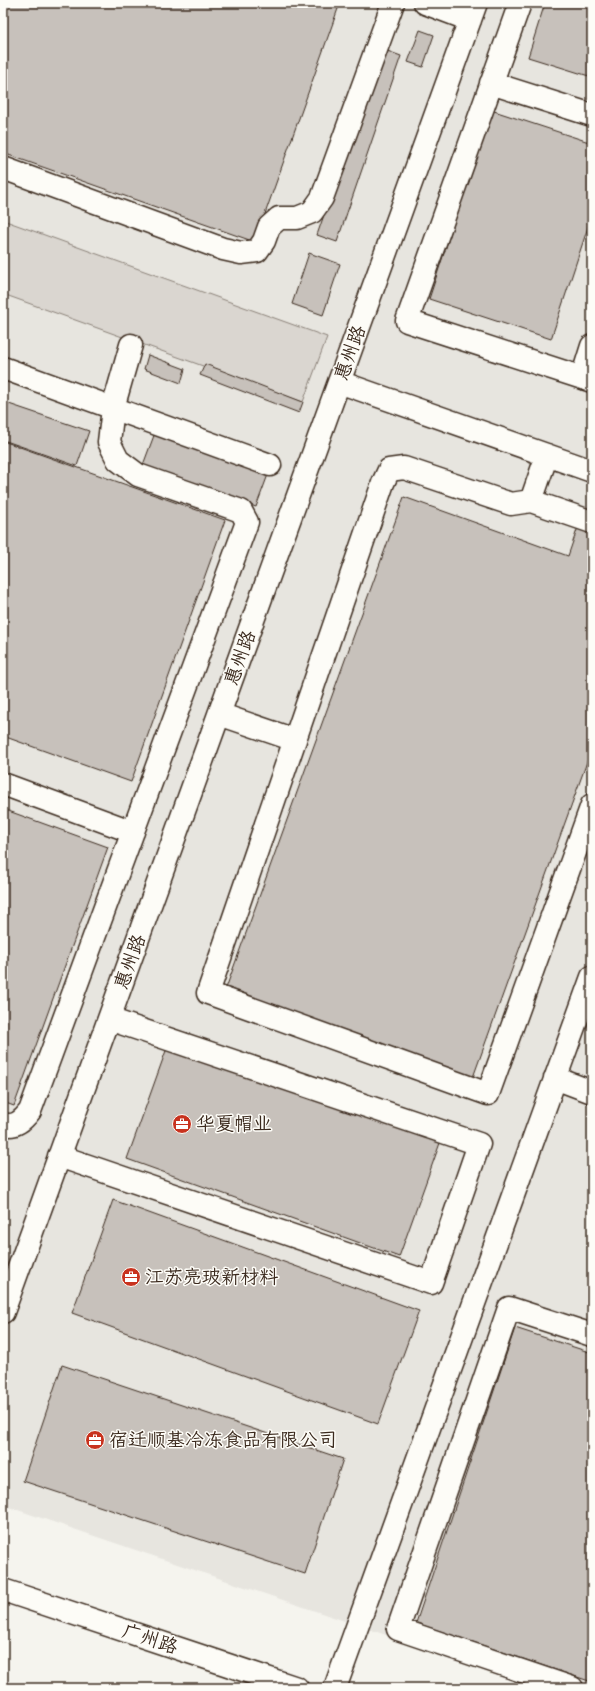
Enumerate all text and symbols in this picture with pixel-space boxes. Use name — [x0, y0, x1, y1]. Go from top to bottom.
street label: 惠州路 — [329, 322, 371, 384]
street label: 惠州路 — [219, 627, 261, 689]
street label: 惠州路 — [109, 931, 151, 993]
place label: 华夏帽业 — [196, 1112, 272, 1136]
office icon: 华夏帽业 — [171, 1113, 193, 1135]
place label: 江苏亮玻新材料 — [145, 1265, 279, 1289]
office icon: 江苏亮玻新材料 — [120, 1266, 142, 1288]
place label: 宿迁顺基冷冻食品有限公司 — [109, 1428, 337, 1452]
office icon: 宿迁顺基冷冻食品有限公司 — [84, 1429, 106, 1451]
street label: 广州路 — [119, 1619, 181, 1659]

